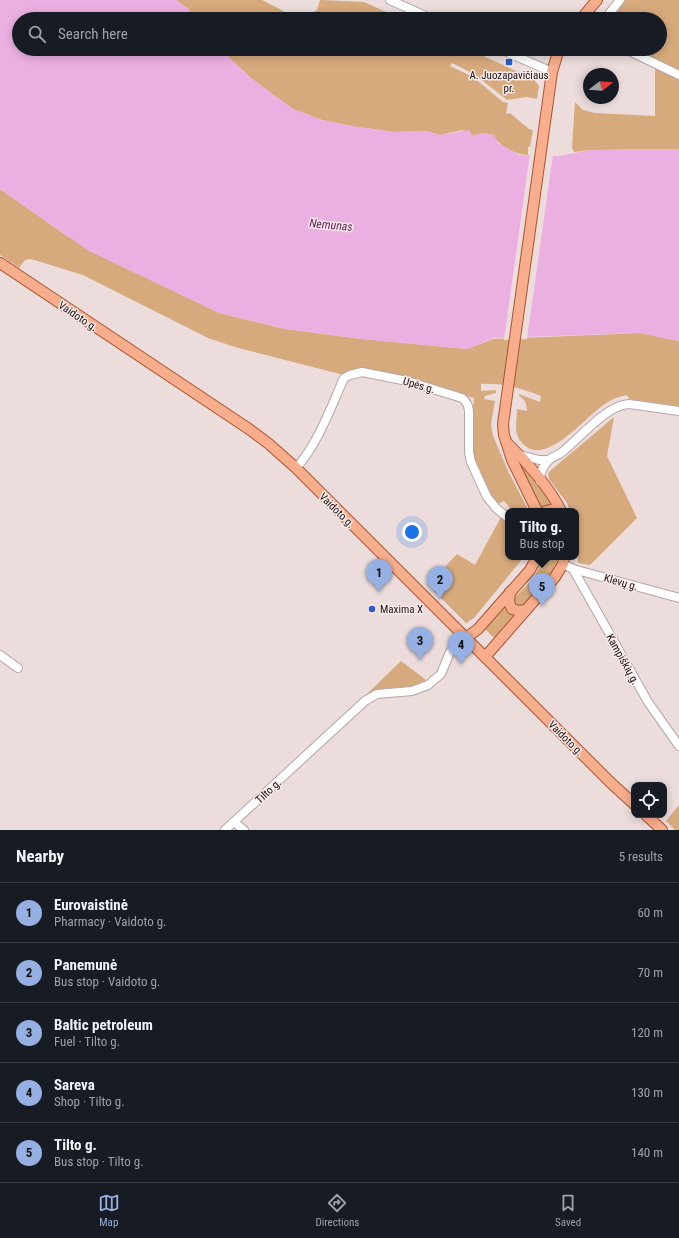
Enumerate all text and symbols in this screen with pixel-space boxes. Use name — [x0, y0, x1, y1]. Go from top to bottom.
search box — [12, 12, 667, 56]
icon: search — [26, 23, 48, 45]
text: Search here — [58, 25, 128, 43]
marker: A. Juozapavičiaus pr. — [504, 57, 514, 67]
north arrow — [583, 68, 619, 104]
place label: A. Juozapavičiaus pr. — [470, 69, 549, 95]
water label: Nemunas — [309, 216, 353, 234]
street label: Vaidoto g. — [56, 299, 100, 334]
street label: Upės g. — [401, 375, 436, 396]
street label: Vaidoto g. — [316, 490, 357, 531]
popup — [505, 508, 579, 560]
text: Tilto g. — [520, 518, 562, 536]
your location — [402, 522, 422, 542]
text: Bus stop — [520, 536, 564, 551]
pin: 1 — [366, 559, 392, 592]
pin: 2 — [427, 566, 453, 599]
street label: Klevų g. — [602, 571, 639, 594]
pin: 5 — [529, 573, 555, 606]
place label: Maxima X — [380, 603, 423, 616]
marker: Maxima X — [367, 604, 377, 614]
pin: 3 — [407, 627, 433, 660]
pin: 4 — [448, 631, 474, 664]
street label: Kampiškių g. — [603, 632, 642, 687]
street label: Vaidoto g. — [545, 718, 586, 759]
street label: Tilto g. — [253, 776, 284, 806]
map controls — [631, 782, 667, 818]
button: locate — [631, 782, 667, 818]
text: Nearby — [16, 846, 64, 866]
text: 5 results — [619, 849, 663, 864]
text: Eurovaistinė — [54, 896, 128, 914]
text: 1 — [26, 905, 32, 920]
text: 60 m — [637, 905, 663, 920]
text: Pharmacy · Vaidoto g. — [54, 914, 167, 929]
text: Panemunė — [54, 956, 117, 974]
text: 2 — [26, 965, 32, 980]
text: 70 m — [637, 965, 663, 980]
text: Bus stop · Vaidoto g. — [54, 974, 160, 989]
text: Baltic petroleum — [54, 1016, 153, 1034]
text: 3 — [26, 1025, 32, 1040]
text: 120 m — [631, 1025, 663, 1040]
text: Fuel · Tilto g. — [54, 1034, 120, 1049]
text: Sareva — [54, 1076, 95, 1094]
text: 4 — [26, 1085, 32, 1100]
text: 130 m — [631, 1085, 663, 1100]
text: Shop · Tilto g. — [54, 1094, 125, 1109]
text: Tilto g. — [54, 1136, 97, 1154]
text: 5 — [26, 1145, 32, 1160]
text: 140 m — [631, 1145, 663, 1160]
text: Bus stop · Tilto g. — [54, 1154, 144, 1169]
tab: Map — [98, 1192, 120, 1229]
tab: Directions — [315, 1192, 359, 1229]
tab: Saved — [555, 1192, 581, 1229]

